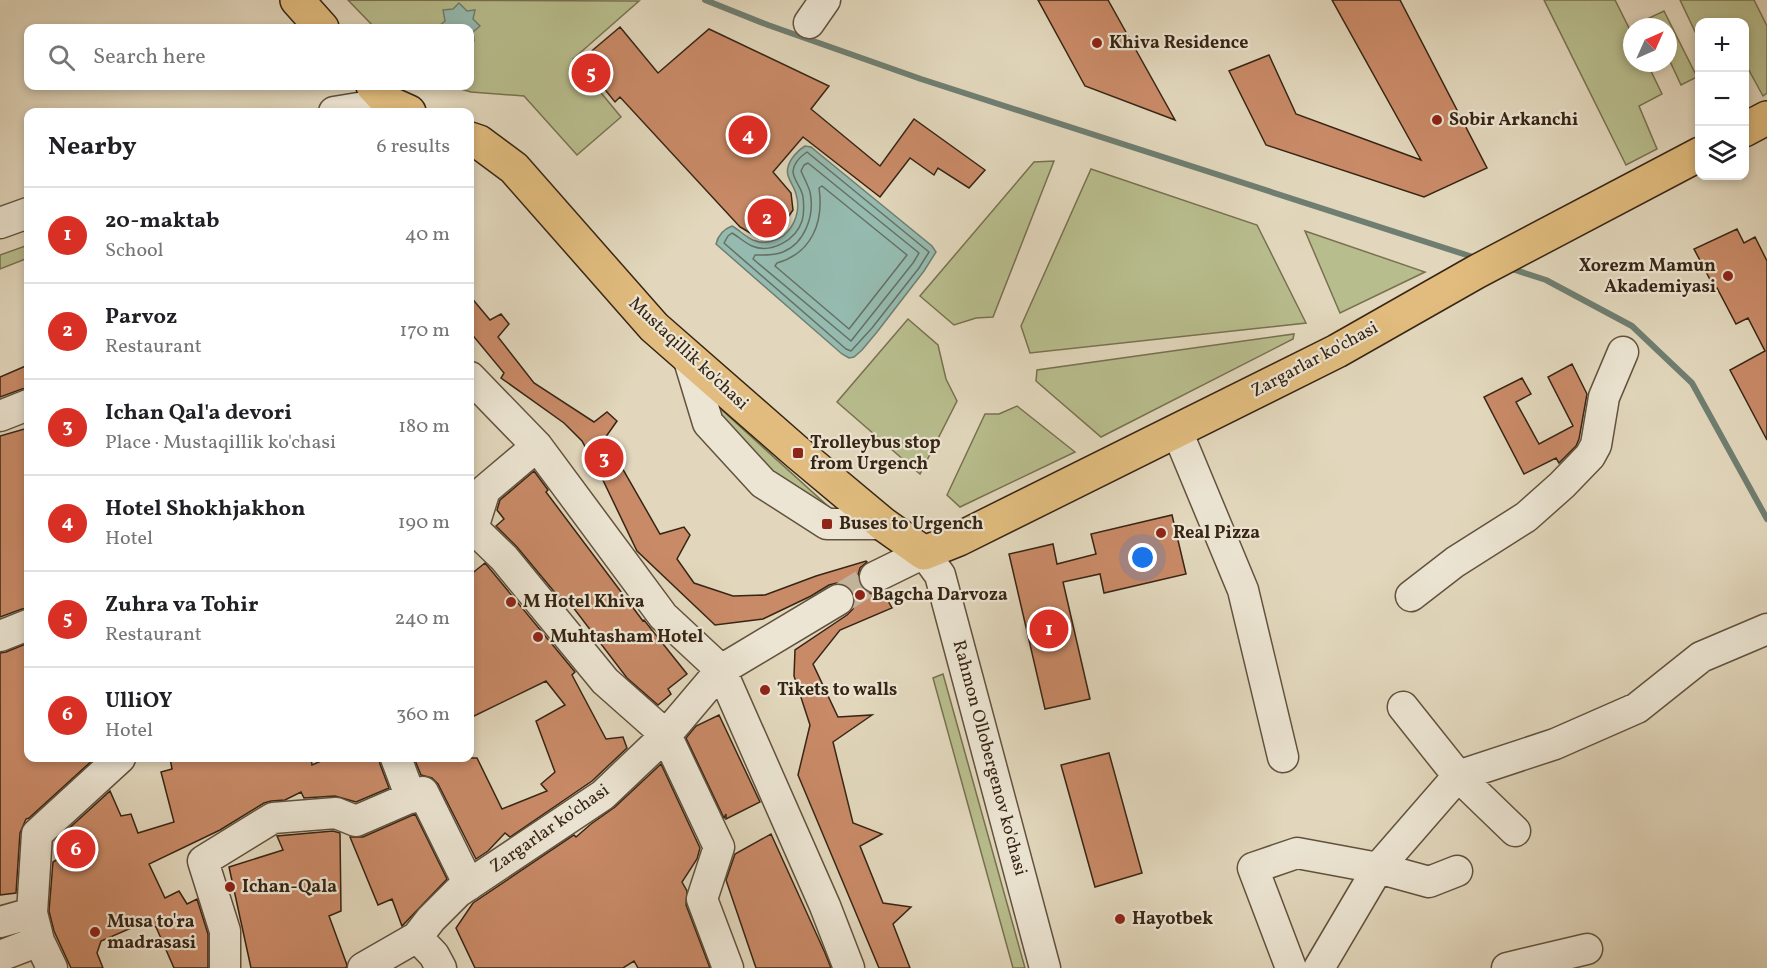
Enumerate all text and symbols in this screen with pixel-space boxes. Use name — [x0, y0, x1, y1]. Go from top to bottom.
north arrow — [1623, 18, 1677, 72]
map controls — [1695, 18, 1749, 180]
button: + — [1695, 18, 1749, 72]
search box — [24, 24, 474, 90]
place label: Khiva Residence — [1109, 31, 1248, 56]
marker: Khiva Residence — [1090, 36, 1104, 50]
icon: search — [45, 41, 78, 74]
text: Search here — [93, 42, 206, 73]
pin: 5 — [572, 50, 610, 96]
button: − — [1695, 72, 1749, 126]
place label: Sobir Arkanchi — [1449, 108, 1578, 133]
pin: 4 — [728, 112, 768, 158]
marker: Sobir Arkanchi — [1430, 113, 1444, 127]
button: layers — [1695, 126, 1749, 180]
text: Nearby — [48, 129, 137, 165]
text: 6 results — [377, 133, 450, 161]
pin: 2 — [748, 196, 786, 240]
text: 20-maktab — [105, 206, 220, 237]
text: 1 — [63, 221, 72, 249]
text: 40 m — [405, 221, 450, 249]
text: School — [105, 237, 163, 265]
place label: Xorezm Mamun Akademiyasi — [1579, 254, 1716, 300]
marker: Xorezm Mamun Akademiyasi — [1721, 269, 1735, 283]
street label: Mustaqillik ko'chasi — [622, 292, 754, 416]
text: Parvoz — [105, 302, 177, 333]
street label: Zargarlar ko'chasi — [1247, 316, 1383, 404]
text: 2 — [62, 317, 73, 345]
text: 170 m — [400, 317, 450, 345]
text: Restaurant — [105, 333, 202, 361]
text: Ichan Qal'a devori — [105, 398, 292, 429]
text: 3 — [62, 413, 73, 441]
text: 180 m — [398, 413, 450, 441]
text: Place · Mustaqillik ko'chasi — [105, 429, 336, 457]
place label: Trolleybus stop from Urgench — [810, 431, 941, 477]
pin: 3 — [584, 436, 624, 480]
marker: Trolleybus stop from Urgench — [791, 446, 805, 460]
text: Hotel Shokhjakhon — [105, 494, 306, 525]
text: 4 — [61, 509, 74, 537]
text: 190 m — [398, 509, 450, 537]
place label: Buses to Urgench — [839, 512, 984, 537]
marker: Buses to Urgench — [820, 517, 834, 531]
place label: Real Pizza — [1173, 521, 1260, 546]
text: Hotel — [105, 525, 153, 553]
marker: Real Pizza — [1154, 526, 1168, 540]
your location — [1128, 543, 1157, 572]
place label: Bagcha Darvoza — [872, 583, 1008, 608]
marker: Bagcha Darvoza — [853, 588, 867, 602]
text: Zuhra va Tohir — [105, 590, 258, 621]
place label: M Hotel Khiva — [523, 590, 645, 615]
marker: M Hotel Khiva — [504, 595, 518, 609]
text: 5 — [63, 605, 72, 633]
text: 240 m — [395, 605, 450, 633]
pin: 1 — [1030, 606, 1068, 652]
text: Restaurant — [105, 621, 202, 649]
place label: Muhtasham Hotel — [550, 625, 703, 650]
marker: Muhtasham Hotel — [531, 630, 545, 644]
street label: Rahmon Ollobergenov ko'chasi — [945, 637, 1033, 879]
place label: Tikets to walls — [777, 678, 897, 703]
marker: Tikets to walls — [758, 683, 772, 697]
text: UlliOY — [105, 686, 173, 717]
text: 6 — [62, 701, 73, 729]
text: 360 m — [396, 701, 450, 729]
text: Hotel — [105, 717, 153, 745]
street label: Zargarlar ko'chasi — [485, 778, 615, 880]
pin: 6 — [56, 826, 96, 872]
place label: Ichan-Qala — [242, 875, 337, 900]
marker: Ichan-Qala — [223, 880, 237, 894]
place label: Hayotbek — [1132, 907, 1213, 932]
place label: Musa to'ra madrasasi — [107, 910, 196, 956]
marker: Hayotbek — [1113, 912, 1127, 926]
marker: Musa to'ra madrasasi — [88, 925, 102, 939]

